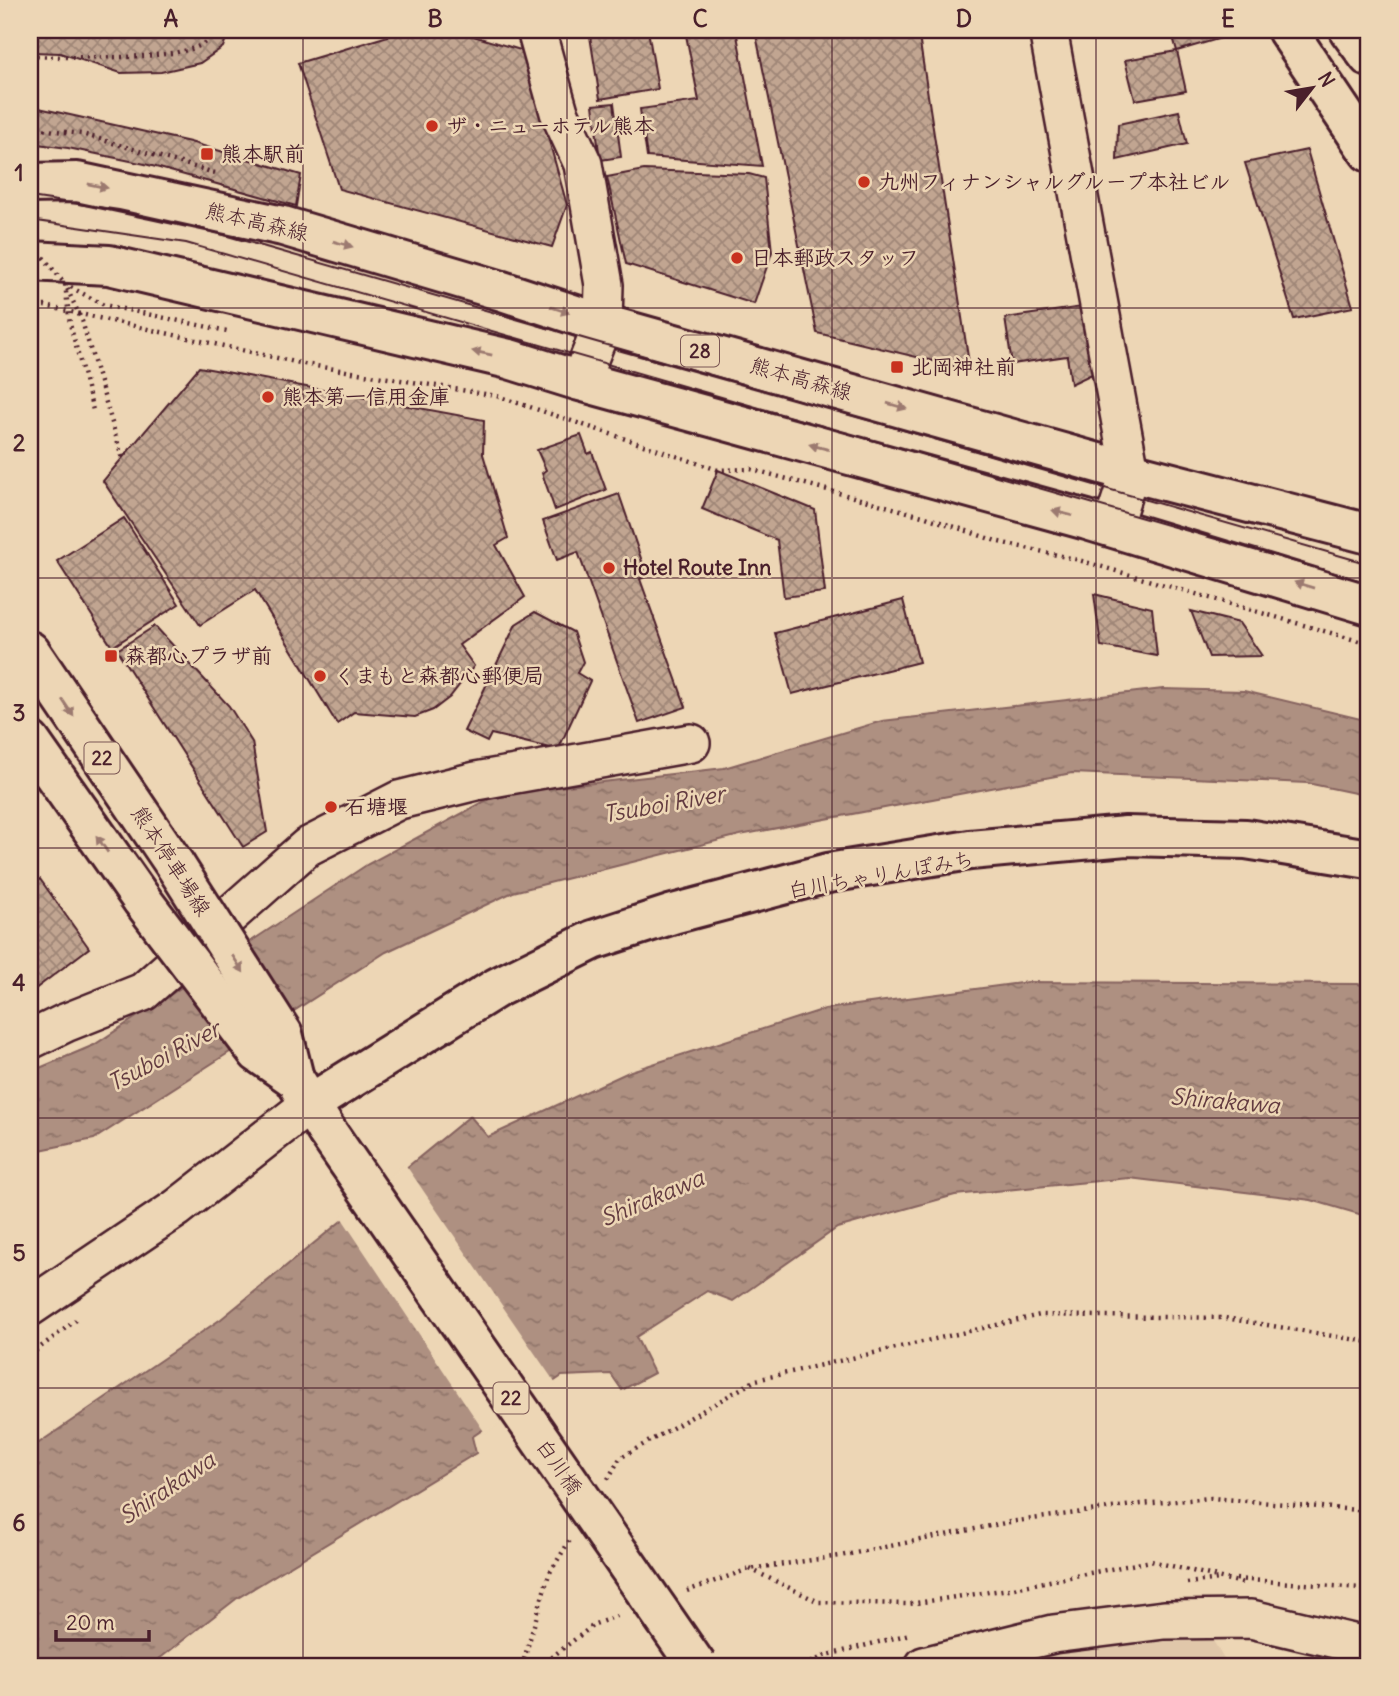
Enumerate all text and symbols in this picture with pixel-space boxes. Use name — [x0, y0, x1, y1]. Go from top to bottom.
text: A — [164, 4, 179, 33]
text: B — [427, 4, 443, 33]
text: C — [692, 4, 708, 33]
text: D — [956, 4, 972, 33]
text: E — [1221, 4, 1235, 33]
north arrow — [1276, 52, 1346, 122]
text: N — [1313, 67, 1340, 91]
place label: ザ・ニューホテル熊本 — [446, 112, 654, 139]
marker: ザ・ニューホテル熊本 — [424, 118, 440, 134]
place label: 熊本駅前 — [221, 140, 305, 167]
marker: 熊本駅前 — [199, 146, 215, 162]
text: 1 — [14, 158, 24, 187]
place label: 九州フィナンシャルグループ本社ビル — [878, 168, 1230, 195]
marker: 九州フィナンシャルグループ本社ビル — [856, 174, 872, 190]
one-way arrow — [87, 181, 109, 192]
street label: 熊本高森線 — [203, 197, 311, 246]
one-way arrow — [332, 239, 353, 249]
place label: 日本郵政スタッフ — [751, 244, 919, 271]
marker: 日本郵政スタッフ — [729, 250, 745, 266]
one-way arrow — [550, 305, 571, 316]
road number: 28 — [681, 336, 719, 366]
one-way arrow — [471, 347, 493, 358]
street label: 熊本高森線 — [747, 351, 855, 406]
place label: 北岡神社前 — [911, 353, 1016, 380]
marker: 北岡神社前 — [889, 359, 905, 375]
place label: 熊本第一信用金庫 — [282, 383, 450, 410]
marker: 熊本第一信用金庫 — [260, 389, 276, 405]
one-way arrow — [887, 402, 908, 412]
text: 2 — [13, 428, 26, 457]
one-way arrow — [808, 441, 829, 451]
one-way arrow — [1051, 508, 1072, 518]
place label: Hotel Route Inn — [623, 554, 771, 581]
marker: Hotel Route Inn — [601, 560, 617, 576]
one-way arrow — [1293, 579, 1314, 589]
place label: 森都心プラザ前 — [125, 642, 272, 669]
marker: 森都心プラザ前 — [103, 648, 119, 664]
place label: くまもと森都心郵便局 — [334, 662, 544, 689]
marker: くまもと森都心郵便局 — [312, 668, 328, 684]
text: 3 — [12, 698, 26, 727]
one-way arrow — [61, 699, 75, 717]
road number: 22 — [84, 743, 119, 774]
water label: Tsuboi River — [601, 778, 730, 828]
place label: 石塘堰 — [345, 793, 408, 820]
marker: 石塘堰 — [323, 799, 339, 815]
street label: 熊本停車場線 — [126, 801, 217, 921]
one-way arrow — [95, 835, 109, 853]
street label: 白川ちゃりんぽみち — [786, 845, 976, 904]
one-way arrow — [231, 954, 244, 973]
text: 4 — [12, 968, 26, 997]
water label: Tsuboi River — [103, 1013, 227, 1097]
water label: Shirakawa — [1169, 1081, 1283, 1120]
water label: Shirakawa — [596, 1162, 710, 1232]
text: 5 — [12, 1238, 26, 1267]
road number: 22 — [494, 1382, 528, 1414]
street label: 白川橋 — [530, 1433, 589, 1500]
water label: Shirakawa — [113, 1444, 222, 1530]
text: 6 — [12, 1508, 26, 1537]
scale bar — [56, 1598, 149, 1642]
text: 20 m — [66, 1609, 115, 1636]

